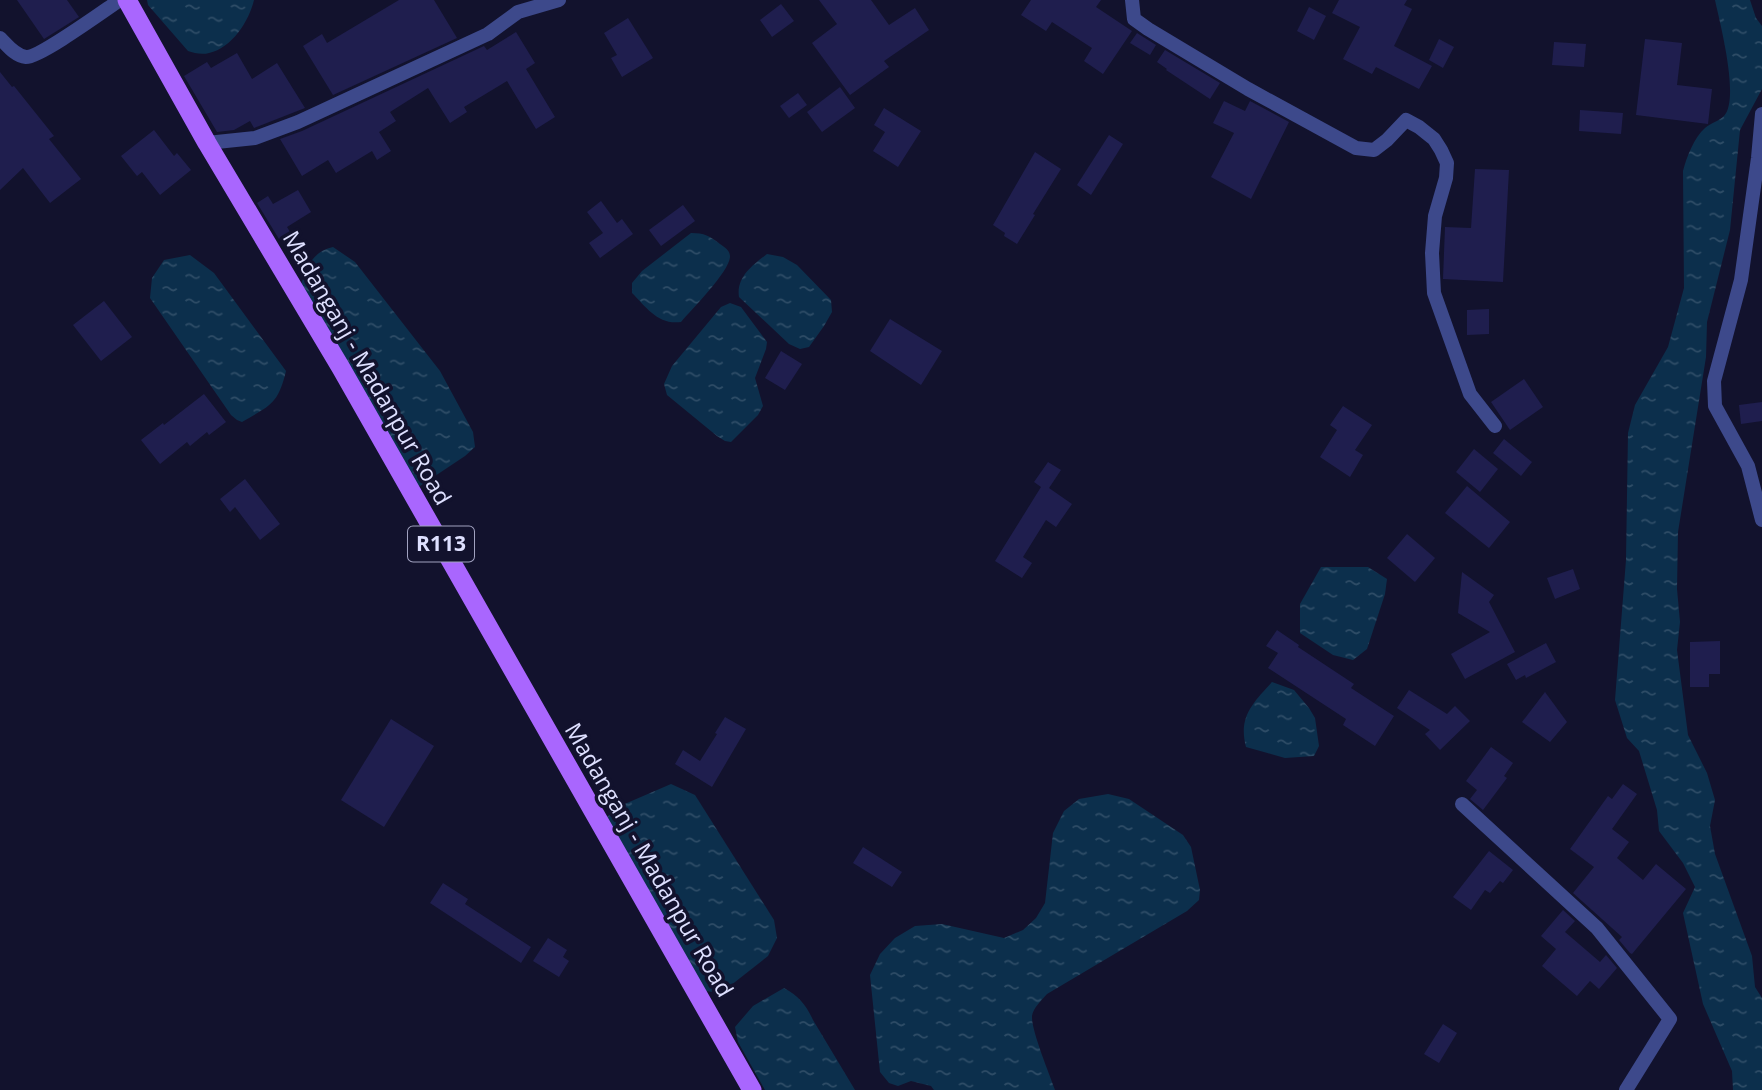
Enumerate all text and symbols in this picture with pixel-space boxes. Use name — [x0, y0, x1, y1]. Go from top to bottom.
street label: Madanganj - Madanpur Road — [276, 224, 460, 511]
road number: R113 — [408, 526, 474, 562]
street label: Madanganj - Madanpur Road — [558, 716, 742, 1003]

